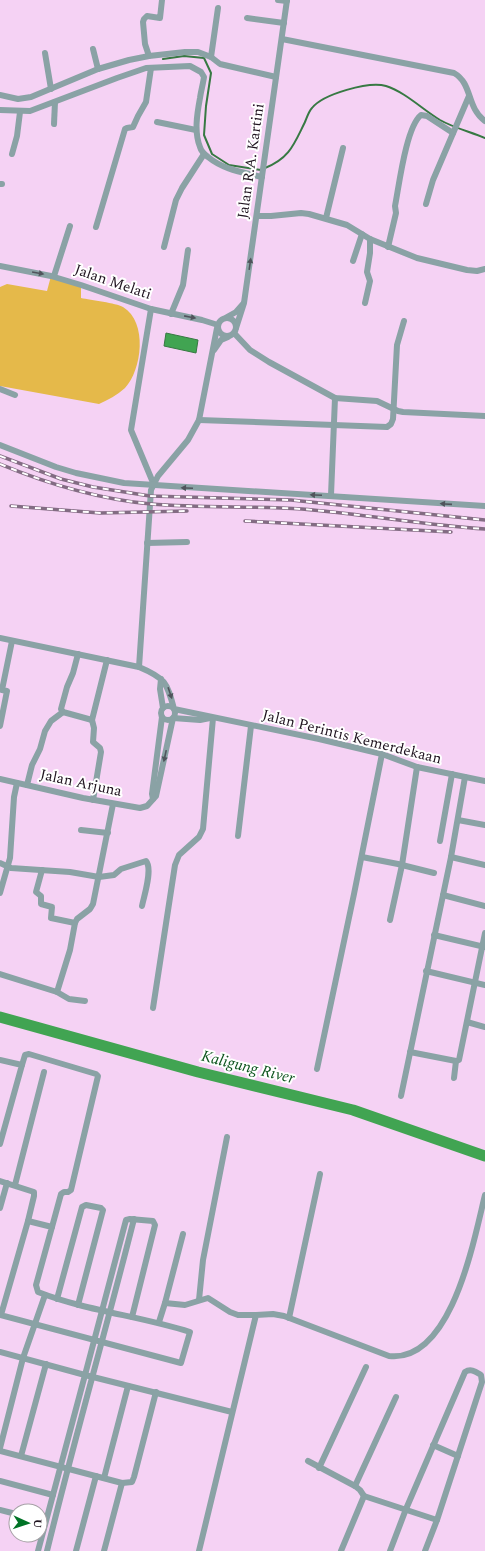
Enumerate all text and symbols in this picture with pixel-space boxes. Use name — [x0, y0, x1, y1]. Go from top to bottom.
street label: Jalan R.A. Kartini — [232, 102, 270, 220]
street label: Jalan Melati — [71, 258, 155, 306]
one-way arrow — [247, 258, 253, 271]
one-way arrow — [32, 271, 44, 277]
one-way arrow — [184, 315, 196, 321]
one-way arrow — [180, 485, 193, 491]
one-way arrow — [310, 491, 322, 498]
one-way arrow — [440, 500, 452, 507]
one-way arrow — [167, 687, 173, 699]
street label: Jalan Perintis Kemerdekaan — [260, 704, 444, 770]
one-way arrow — [161, 750, 167, 763]
street label: Jalan Arjuna — [38, 763, 125, 803]
water label: Kaligung River — [199, 1044, 298, 1090]
north arrow — [8, 1503, 48, 1543]
text: U — [29, 1518, 46, 1529]

